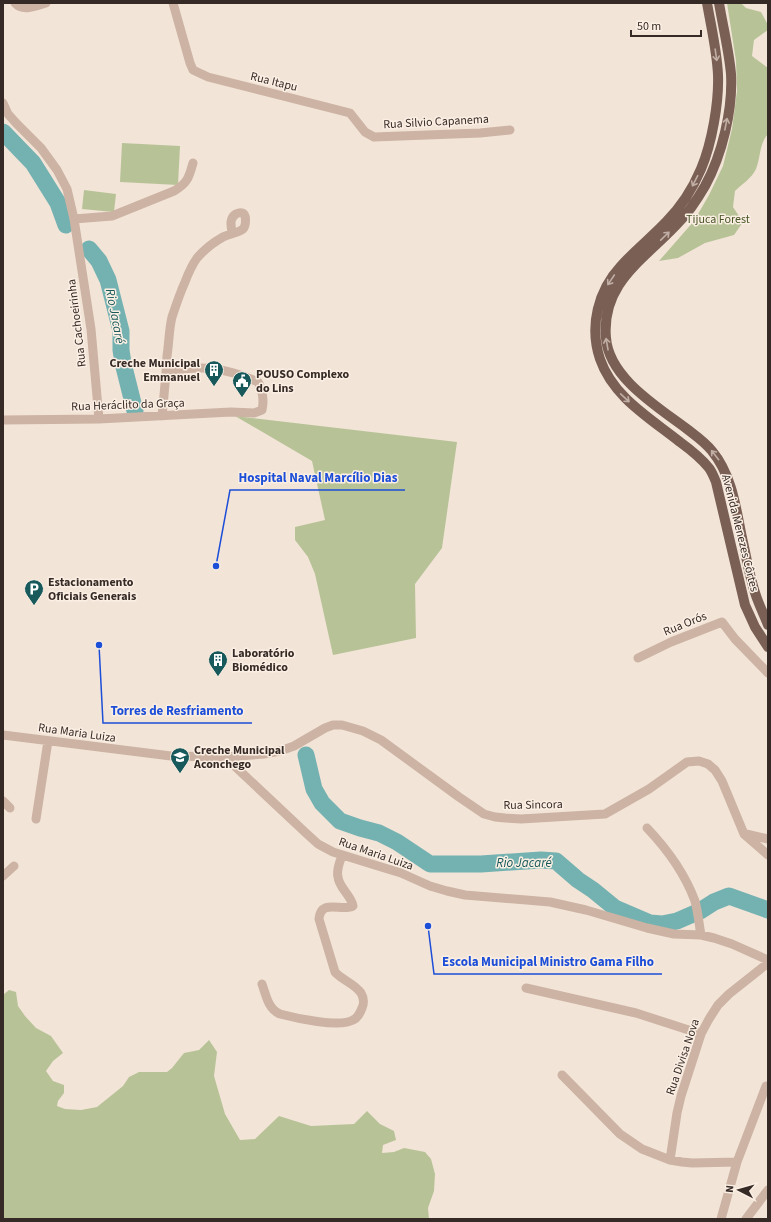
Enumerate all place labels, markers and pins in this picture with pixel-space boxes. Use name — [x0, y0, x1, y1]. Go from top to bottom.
place label: Creche Municipal Emmanuel — [109, 355, 201, 386]
building icon: Creche Municipal Emmanuel — [203, 359, 225, 387]
place label: POUSO Complexo do Lins — [256, 366, 350, 397]
public building icon: POUSO Complexo do Lins — [231, 370, 253, 398]
callout: Hospital Naval Marcílio Dias — [230, 465, 405, 490]
place label: Estacionamento Oficiais Generais — [48, 574, 136, 605]
parking icon: Estacionamento Oficiais Generais — [23, 578, 45, 606]
place label: Laboratório Biomédico — [232, 645, 295, 676]
building icon: Laboratório Biomédico — [207, 649, 229, 677]
callout: Torres de Resfriamento — [103, 698, 252, 723]
place label: Creche Municipal Aconchego — [193, 742, 285, 773]
school or university icon: Creche Municipal Aconchego — [169, 746, 191, 774]
callout: Escola Municipal Ministro Gama Filho — [434, 949, 662, 974]

